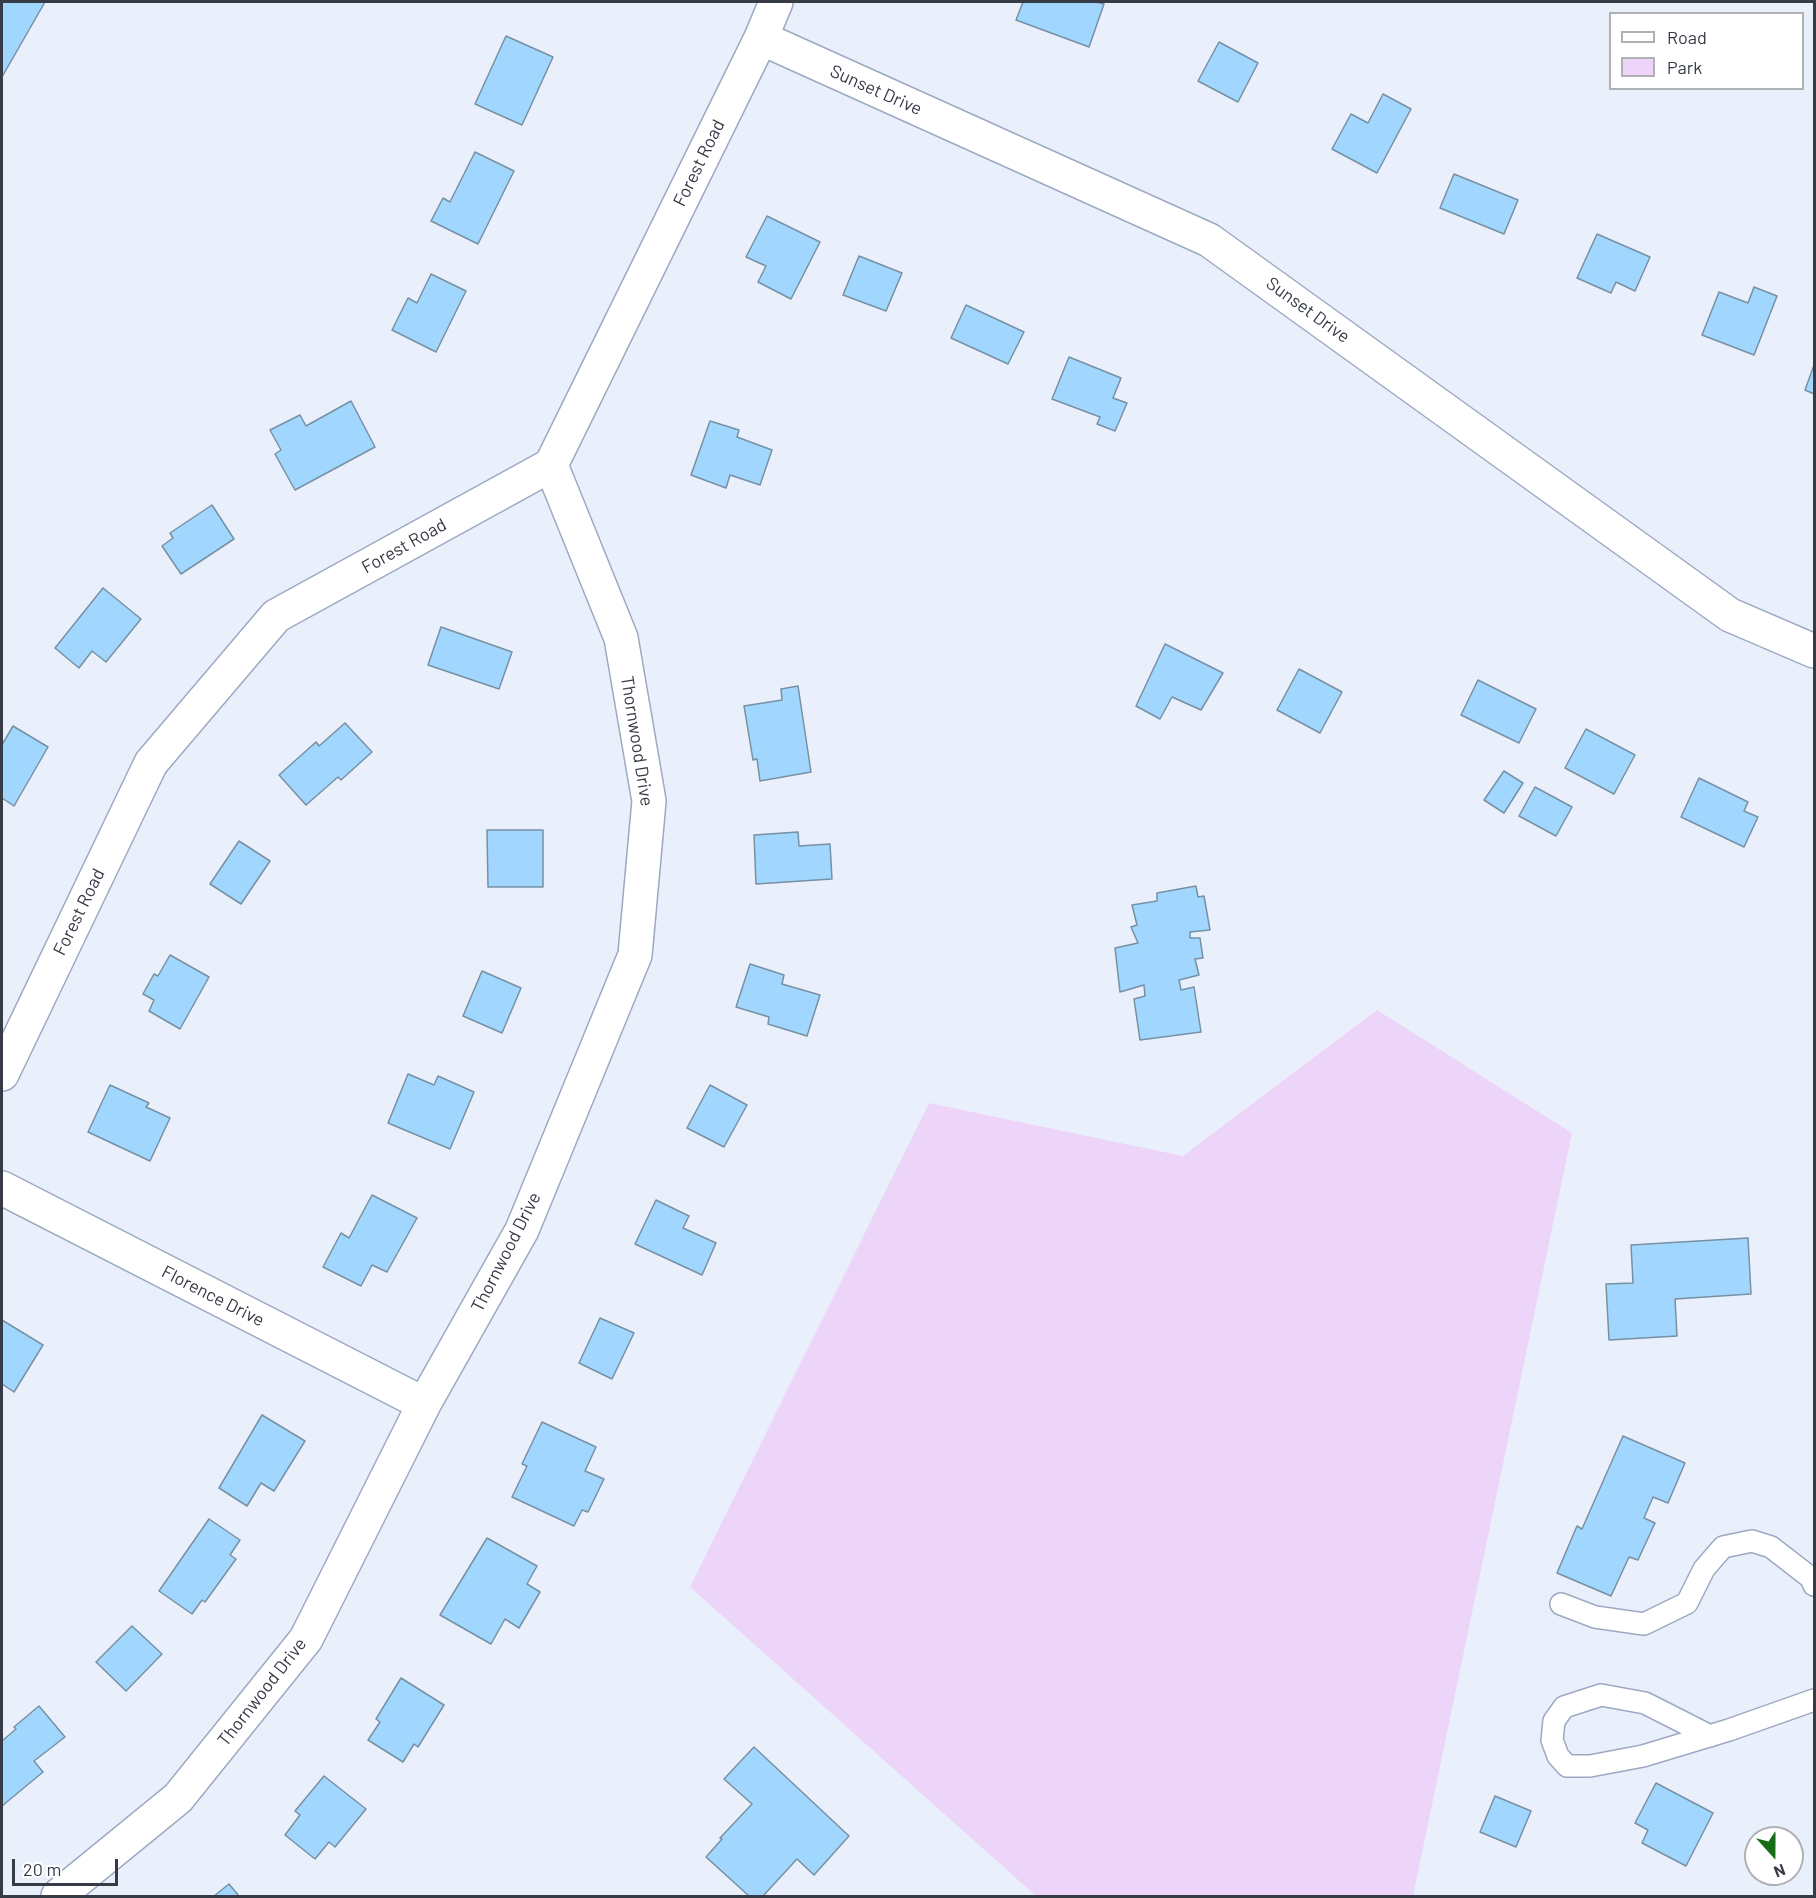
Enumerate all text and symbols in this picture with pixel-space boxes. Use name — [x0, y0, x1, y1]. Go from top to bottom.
legend — [1609, 12, 1804, 90]
text: Road — [1667, 26, 1707, 48]
text: Park — [1667, 56, 1702, 78]
street label: Sunset Drive — [827, 60, 925, 120]
street label: Forest Road — [669, 116, 729, 210]
street label: Sunset Drive — [1262, 272, 1354, 348]
street label: Forest Road — [358, 514, 450, 578]
street label: Thornwood Drive — [616, 674, 658, 808]
street label: Forest Road — [49, 865, 109, 959]
street label: Thornwood Drive — [467, 1188, 545, 1316]
street label: Florence Drive — [158, 1261, 268, 1331]
street label: Thornwood Drive — [213, 1634, 311, 1750]
north arrow — [1744, 1826, 1804, 1886]
scale bar — [15, 1847, 122, 1885]
text: 20 m — [23, 1858, 61, 1880]
text: N — [1772, 1861, 1788, 1882]

